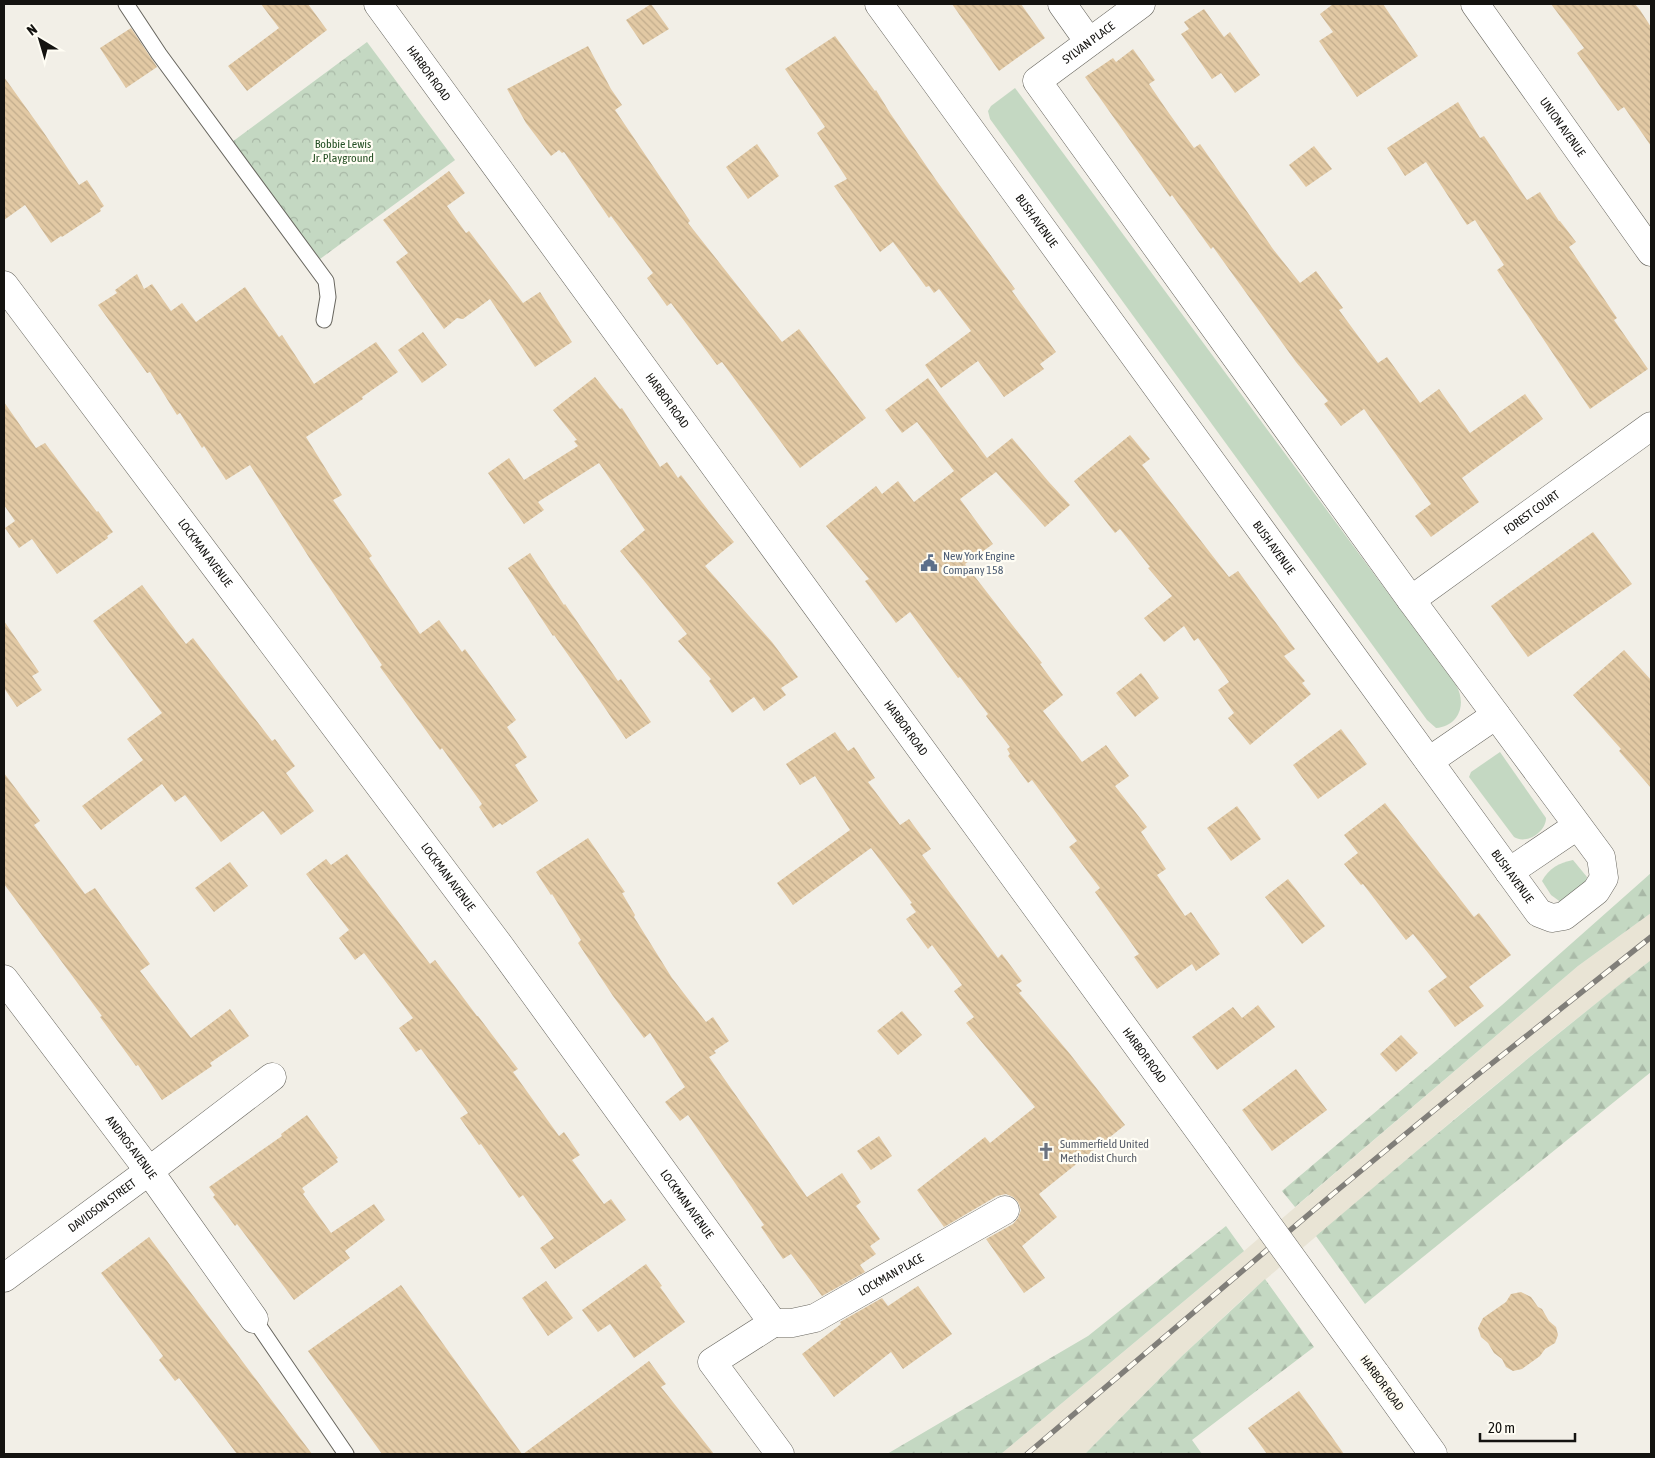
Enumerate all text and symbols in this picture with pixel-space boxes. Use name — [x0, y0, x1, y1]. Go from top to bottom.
north arrow — [15, 15, 65, 65]
street label: SYLVAN PLACE — [1060, 19, 1117, 67]
text: N — [24, 21, 40, 39]
street label: HARBOR ROAD — [404, 43, 454, 104]
street label: UNION AVENUE — [1537, 95, 1588, 159]
park label: Bobbie Lewis Jr. Playground — [312, 137, 374, 165]
street label: BUSH AVENUE — [1012, 191, 1060, 250]
street label: HARBOR ROAD — [642, 370, 692, 431]
street label: FOREST COURT — [1501, 487, 1563, 537]
street label: LOCKMAN AVENUE — [175, 516, 235, 590]
street label: BUSH AVENUE — [1250, 518, 1298, 577]
place label: New York Engine Company 158 — [943, 549, 1015, 577]
public building icon: New York Engine Company 158 — [919, 553, 939, 573]
street label: HARBOR ROAD — [881, 698, 931, 759]
street label: LOCKMAN AVENUE — [418, 840, 478, 914]
street label: BUSH AVENUE — [1488, 847, 1536, 906]
street label: HARBOR ROAD — [1120, 1025, 1169, 1086]
street label: ANDROS AVENUE — [103, 1113, 159, 1182]
place label: Summerfield United Methodist Church — [1060, 1137, 1149, 1165]
church icon: Summerfield United Methodist Church — [1036, 1141, 1056, 1161]
street label: LOCKMAN AVENUE — [657, 1167, 716, 1241]
street label: DAVIDSON STREET — [66, 1176, 139, 1235]
street label: LOCKMAN PLACE — [856, 1251, 926, 1299]
street label: HARBOR ROAD — [1357, 1353, 1407, 1414]
scale bar — [1480, 1410, 1575, 1442]
text: 20 m — [1488, 1419, 1515, 1436]

